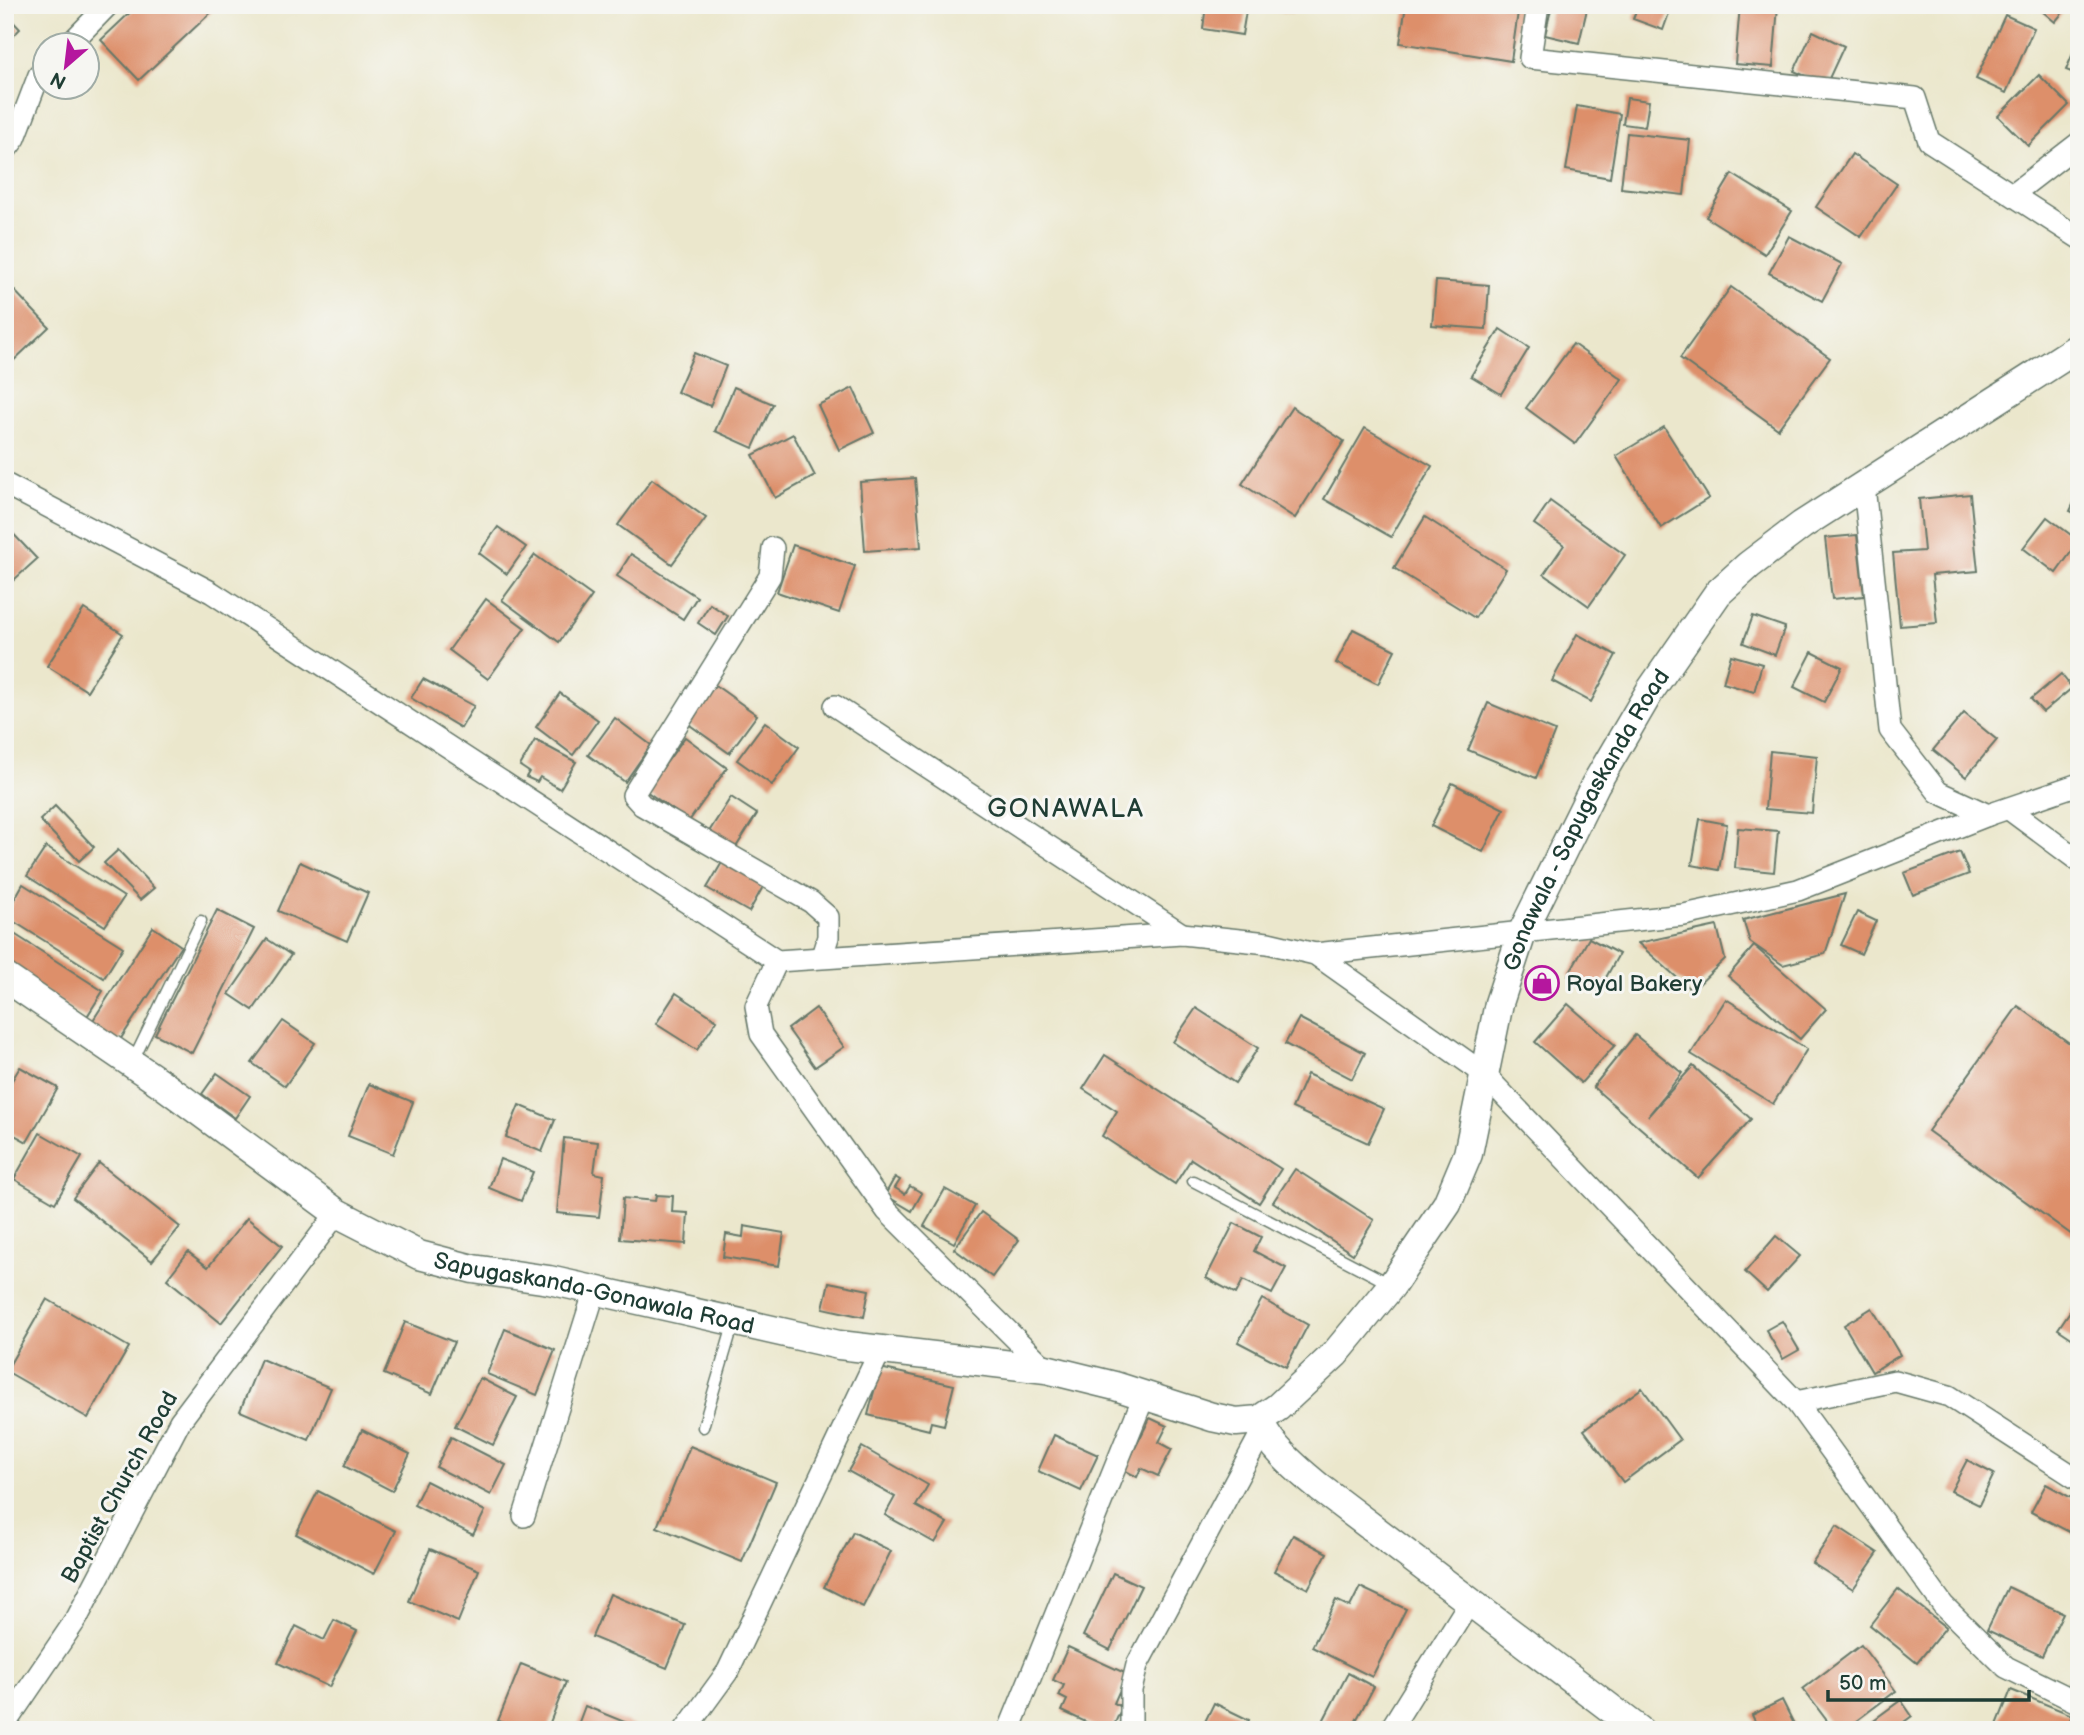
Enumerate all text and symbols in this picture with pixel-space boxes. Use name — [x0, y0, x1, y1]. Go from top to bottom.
north arrow — [32, 32, 102, 102]
text: N — [47, 66, 70, 93]
street label: Gonawala - Sapugaskanda Road — [1497, 664, 1676, 975]
district label: GONAWALA — [987, 794, 1145, 825]
shop icon: Royal Bakery — [1523, 964, 1561, 1002]
place label: Royal Bakery — [1566, 970, 1703, 998]
street label: Sapugaskanda-Gonawala Road — [431, 1246, 757, 1341]
street label: Baptist Church Road — [55, 1387, 184, 1588]
scale bar — [1828, 1658, 2030, 1702]
text: 50 m — [1839, 1671, 1886, 1696]

